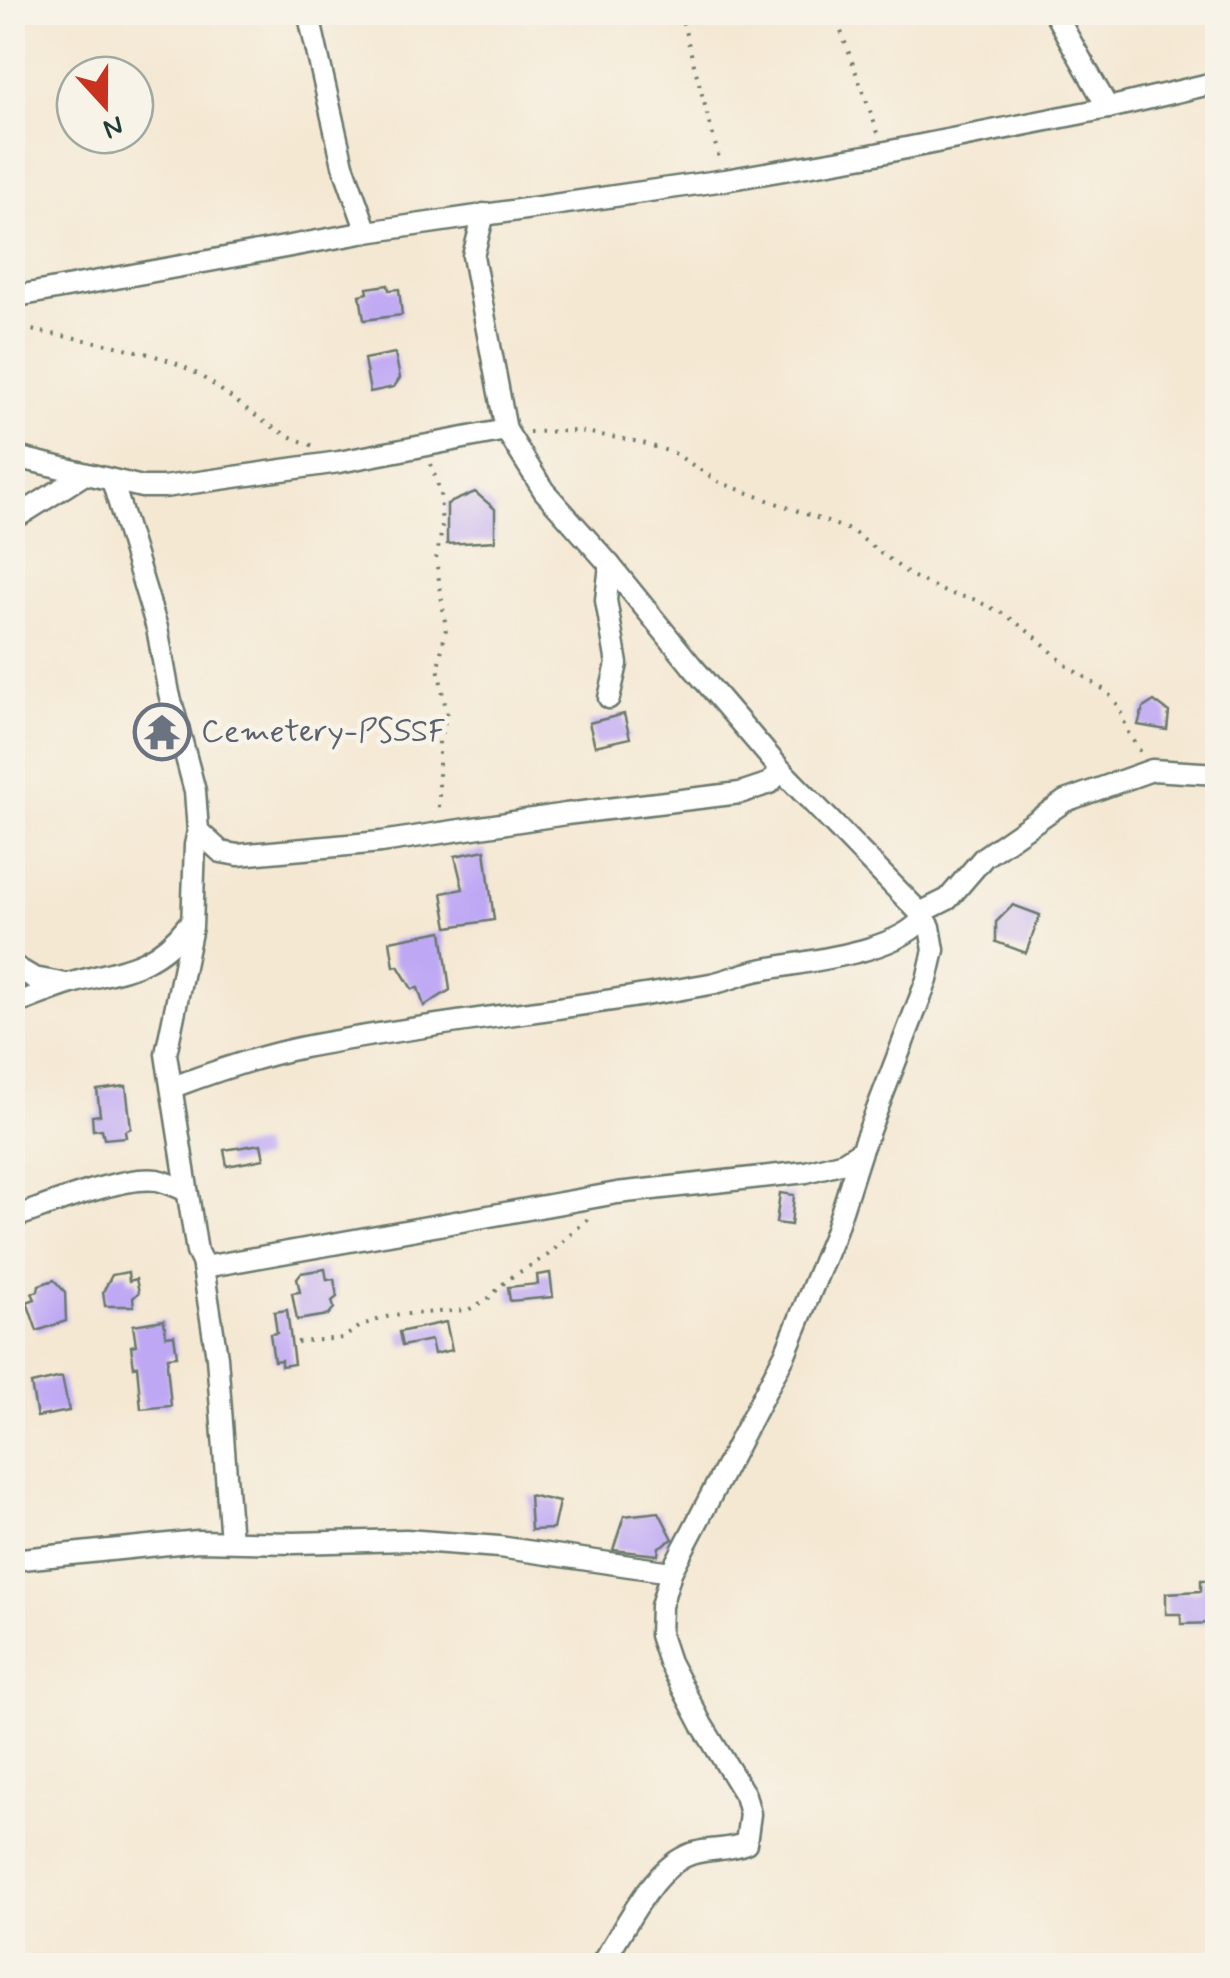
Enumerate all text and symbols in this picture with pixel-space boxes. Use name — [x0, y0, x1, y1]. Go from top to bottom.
north arrow — [55, 55, 155, 155]
text: N — [98, 105, 128, 147]
temple icon: Cemetery-PSSSF — [132, 702, 192, 762]
place label: Cemetery-PSSSF — [201, 711, 446, 753]

